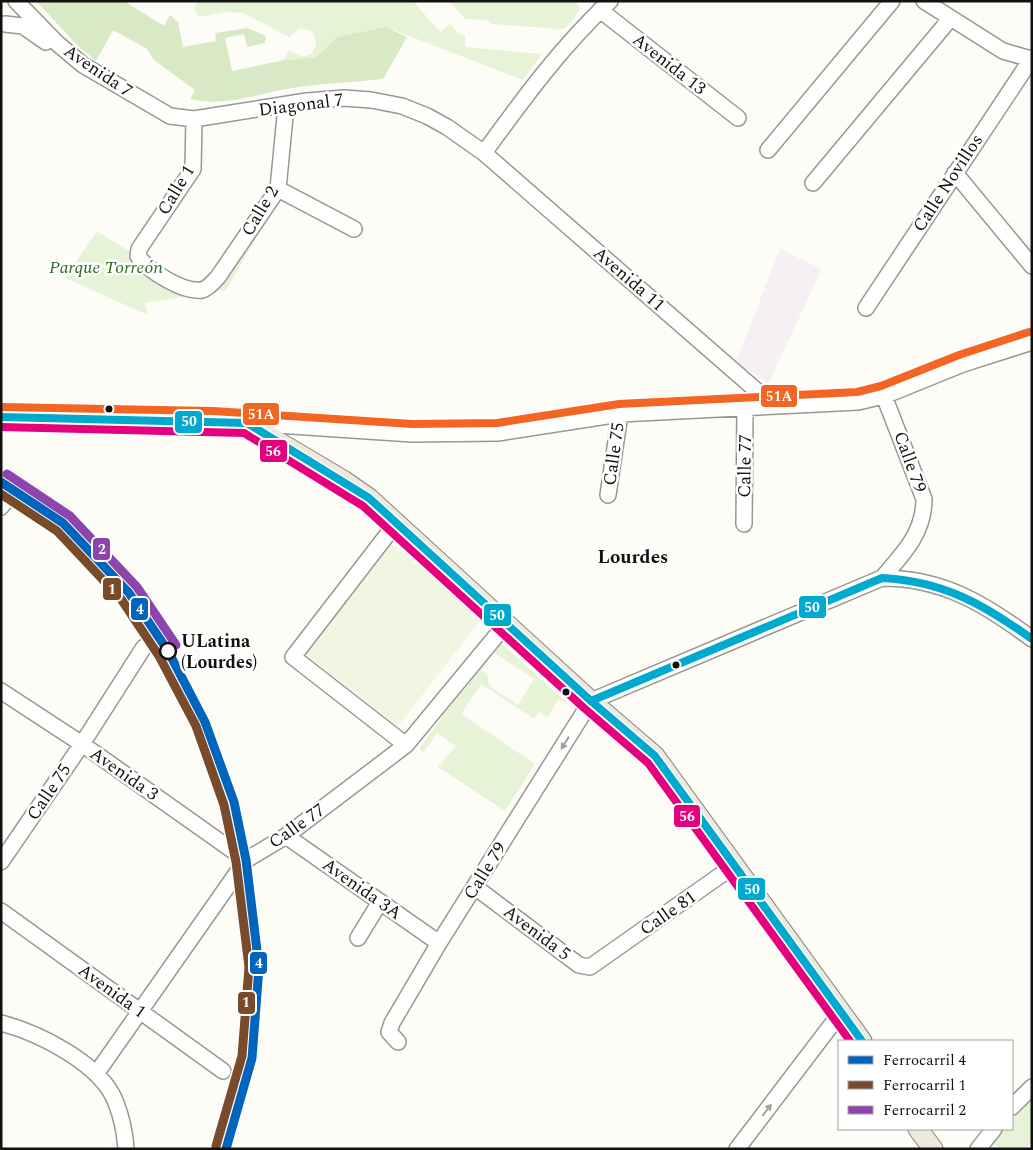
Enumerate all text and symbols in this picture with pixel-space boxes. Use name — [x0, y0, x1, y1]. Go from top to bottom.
street label: Avenida 13 — [626, 26, 712, 102]
street label: Avenida 7 — [58, 38, 138, 104]
street label: Diagonal 7 — [257, 86, 345, 124]
street label: Calle Novillos — [906, 129, 990, 237]
street label: Calle 1 — [150, 160, 202, 220]
street label: Calle 2 — [234, 181, 286, 241]
street label: Avenida 11 — [587, 240, 671, 318]
park label: Parque Torreón — [49, 254, 163, 281]
line badge: 51A — [760, 384, 798, 408]
text: 51A — [766, 386, 792, 407]
line badge: 51A — [242, 402, 280, 426]
unlabelled marker — [104, 404, 114, 414]
text: 51A — [248, 404, 274, 425]
line badge: 50 — [174, 410, 203, 434]
text: 50 — [181, 411, 197, 432]
street label: Calle 75 — [596, 421, 632, 487]
street label: Calle 79 — [886, 428, 934, 496]
street label: Calle 77 — [731, 434, 759, 498]
line badge: 56 — [259, 439, 288, 463]
text: 56 — [265, 441, 281, 462]
line badge: 2 — [92, 537, 111, 561]
text: 2 — [98, 539, 106, 560]
district label: Lourdes — [598, 543, 668, 572]
line badge: 1 — [102, 577, 122, 601]
text: 1 — [108, 579, 116, 600]
line badge: 50 — [798, 595, 827, 619]
line badge: 4 — [130, 597, 149, 621]
text: 50 — [804, 597, 820, 618]
text: 4 — [136, 599, 144, 620]
line badge: 50 — [483, 603, 512, 627]
text: 50 — [489, 605, 505, 626]
place label: ULatina (Lourdes) — [181, 628, 257, 676]
marker: ULatina (Lourdes) — [159, 642, 177, 660]
unlabelled marker — [671, 660, 681, 670]
unlabelled marker — [561, 687, 571, 697]
one-way arrow — [561, 736, 570, 749]
street label: Avenida 3 — [84, 740, 164, 808]
street label: Calle 75 — [20, 758, 78, 826]
street label: Calle 77 — [263, 797, 331, 855]
line badge: 56 — [673, 804, 701, 828]
text: 56 — [679, 806, 695, 827]
street label: Calle 79 — [457, 837, 513, 905]
street label: Avenida 3A — [317, 852, 407, 926]
line badge: 50 — [737, 877, 766, 901]
text: 50 — [744, 879, 760, 900]
street label: Calle 81 — [634, 884, 702, 942]
street label: Avenida 5 — [498, 899, 576, 967]
line badge: 4 — [249, 951, 268, 975]
text: 4 — [255, 953, 263, 974]
street label: Avenida 1 — [72, 957, 152, 1025]
line badge: 1 — [237, 991, 256, 1015]
text: 1 — [242, 992, 250, 1013]
legend — [838, 1040, 1013, 1130]
text: Ferrocarril 4 — [883, 1049, 966, 1072]
text: Ferrocarril 1 — [883, 1074, 966, 1097]
text: Ferrocarril 2 — [883, 1099, 966, 1122]
one-way arrow — [761, 1104, 772, 1117]

